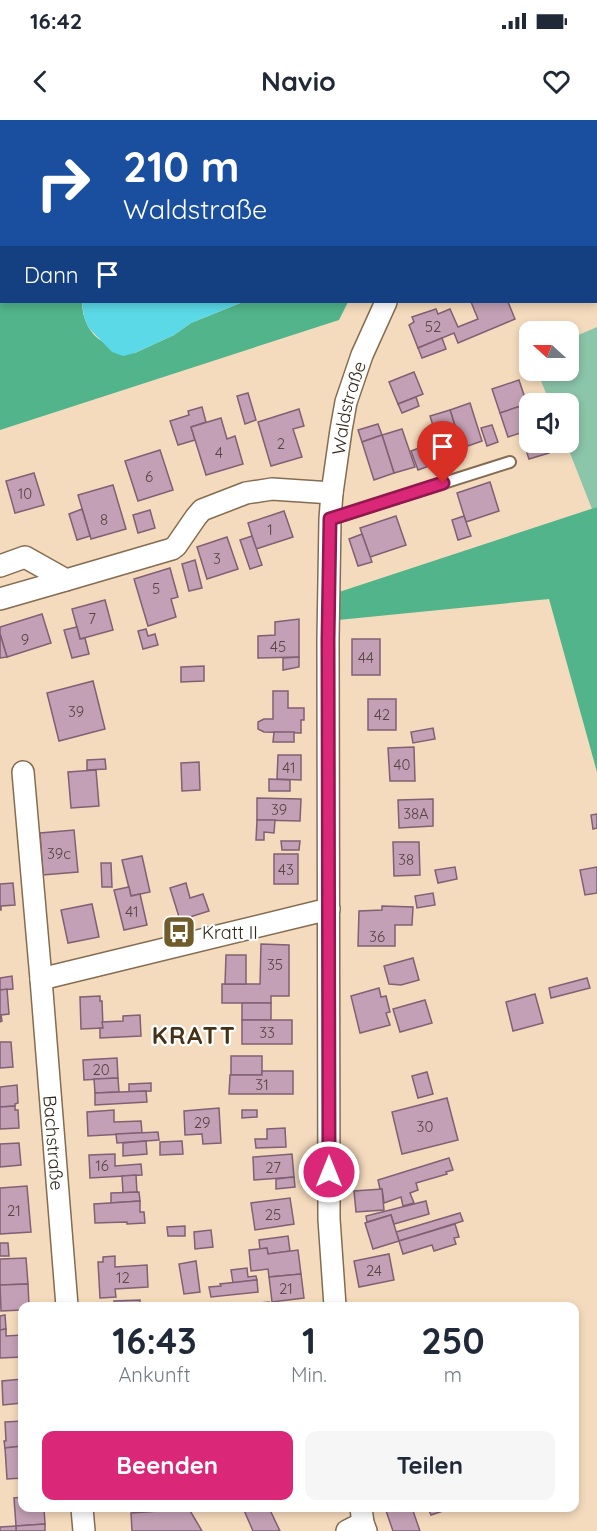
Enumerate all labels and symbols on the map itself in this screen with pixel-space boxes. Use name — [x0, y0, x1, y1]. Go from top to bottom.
house number: 52 — [425, 317, 441, 336]
north arrow — [519, 321, 579, 381]
street label: Waldstraße — [326, 358, 371, 456]
pin — [417, 421, 468, 483]
house number: 2 — [277, 434, 285, 453]
house number: 4 — [215, 443, 223, 462]
house number: 6 — [145, 467, 153, 486]
house number: 10 — [18, 484, 32, 503]
house number: 8 — [100, 510, 108, 529]
house number: 1 — [267, 520, 273, 539]
house number: 3 — [213, 549, 221, 568]
house number: 5 — [152, 579, 160, 598]
house number: 7 — [88, 609, 96, 628]
house number: 9 — [21, 630, 29, 649]
house number: 45 — [270, 637, 286, 656]
house number: 44 — [358, 648, 374, 667]
house number: 39 — [68, 702, 84, 721]
house number: 42 — [374, 705, 390, 724]
house number: 40 — [394, 755, 410, 774]
house number: 41 — [282, 758, 296, 777]
house number: 39 — [271, 800, 287, 819]
house number: 38A — [403, 804, 429, 823]
house number: 39c — [47, 844, 71, 863]
house number: 38 — [398, 850, 414, 869]
house number: 43 — [278, 860, 294, 879]
house number: 41 — [125, 902, 139, 921]
bus stop icon: Kratt II — [161, 914, 197, 950]
place label: Kratt II — [202, 921, 258, 944]
house number: 36 — [369, 927, 385, 946]
house number: 35 — [267, 955, 283, 974]
district label: KRATT — [152, 1020, 236, 1050]
house number: 33 — [259, 1023, 275, 1042]
house number: 20 — [92, 1060, 110, 1079]
house number: 31 — [255, 1075, 269, 1094]
street label: Bachstraße — [39, 1094, 69, 1191]
house number: 29 — [194, 1113, 210, 1132]
house number: 30 — [417, 1117, 433, 1136]
position arrow — [297, 1140, 361, 1204]
house number: 16 — [95, 1156, 109, 1175]
house number: 27 — [265, 1158, 281, 1177]
house number: 21 — [7, 1201, 21, 1220]
house number: 25 — [265, 1205, 281, 1224]
house number: 24 — [366, 1261, 382, 1280]
house number: 12 — [116, 1268, 130, 1287]
house number: 21 — [279, 1279, 293, 1298]

